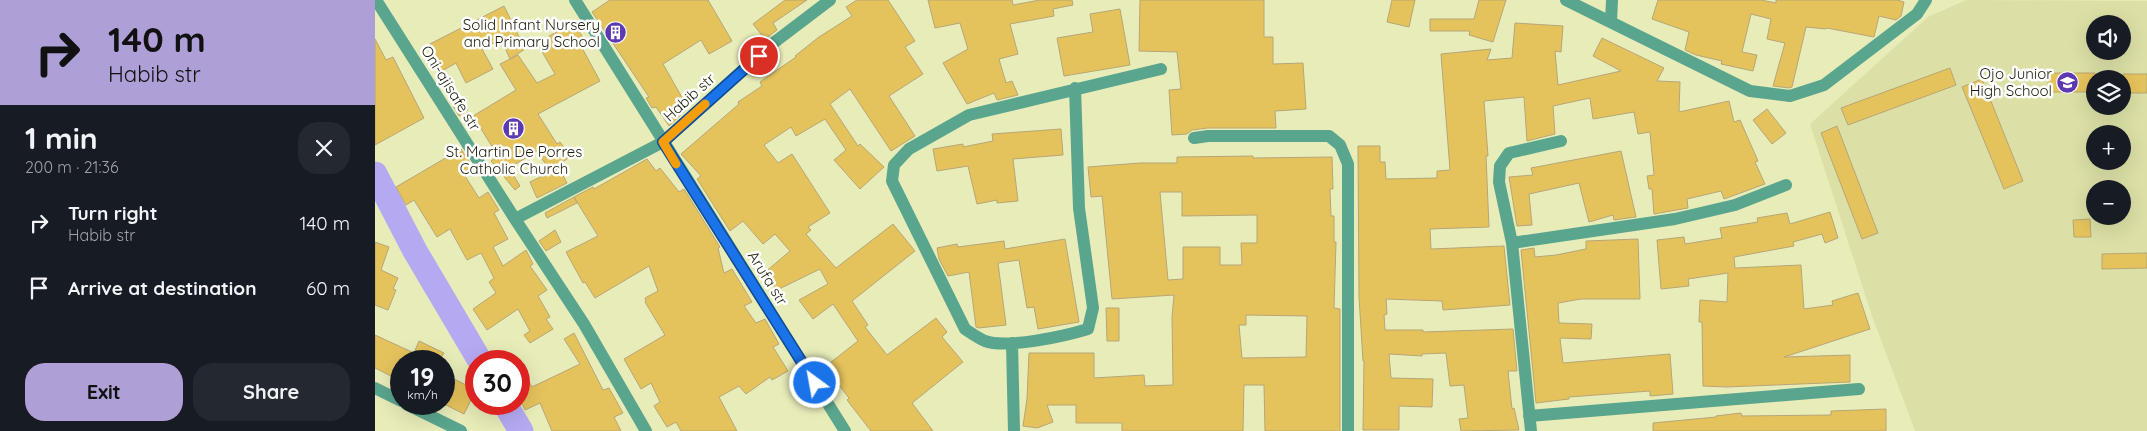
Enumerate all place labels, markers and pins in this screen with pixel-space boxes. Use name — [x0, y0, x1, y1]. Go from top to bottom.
place label: Solid Infant Nursery and Primary School — [463, 15, 600, 51]
building icon: Solid Infant Nursery and Primary School — [604, 21, 628, 45]
pin — [738, 35, 780, 77]
place label: Ojo Junior High School — [1970, 64, 2052, 100]
school or university icon: Ojo Junior High School — [2056, 70, 2080, 94]
building icon: St. Martin De Porres Catholic Church — [502, 116, 526, 140]
place label: St. Martin De Porres Catholic Church — [446, 142, 582, 178]

